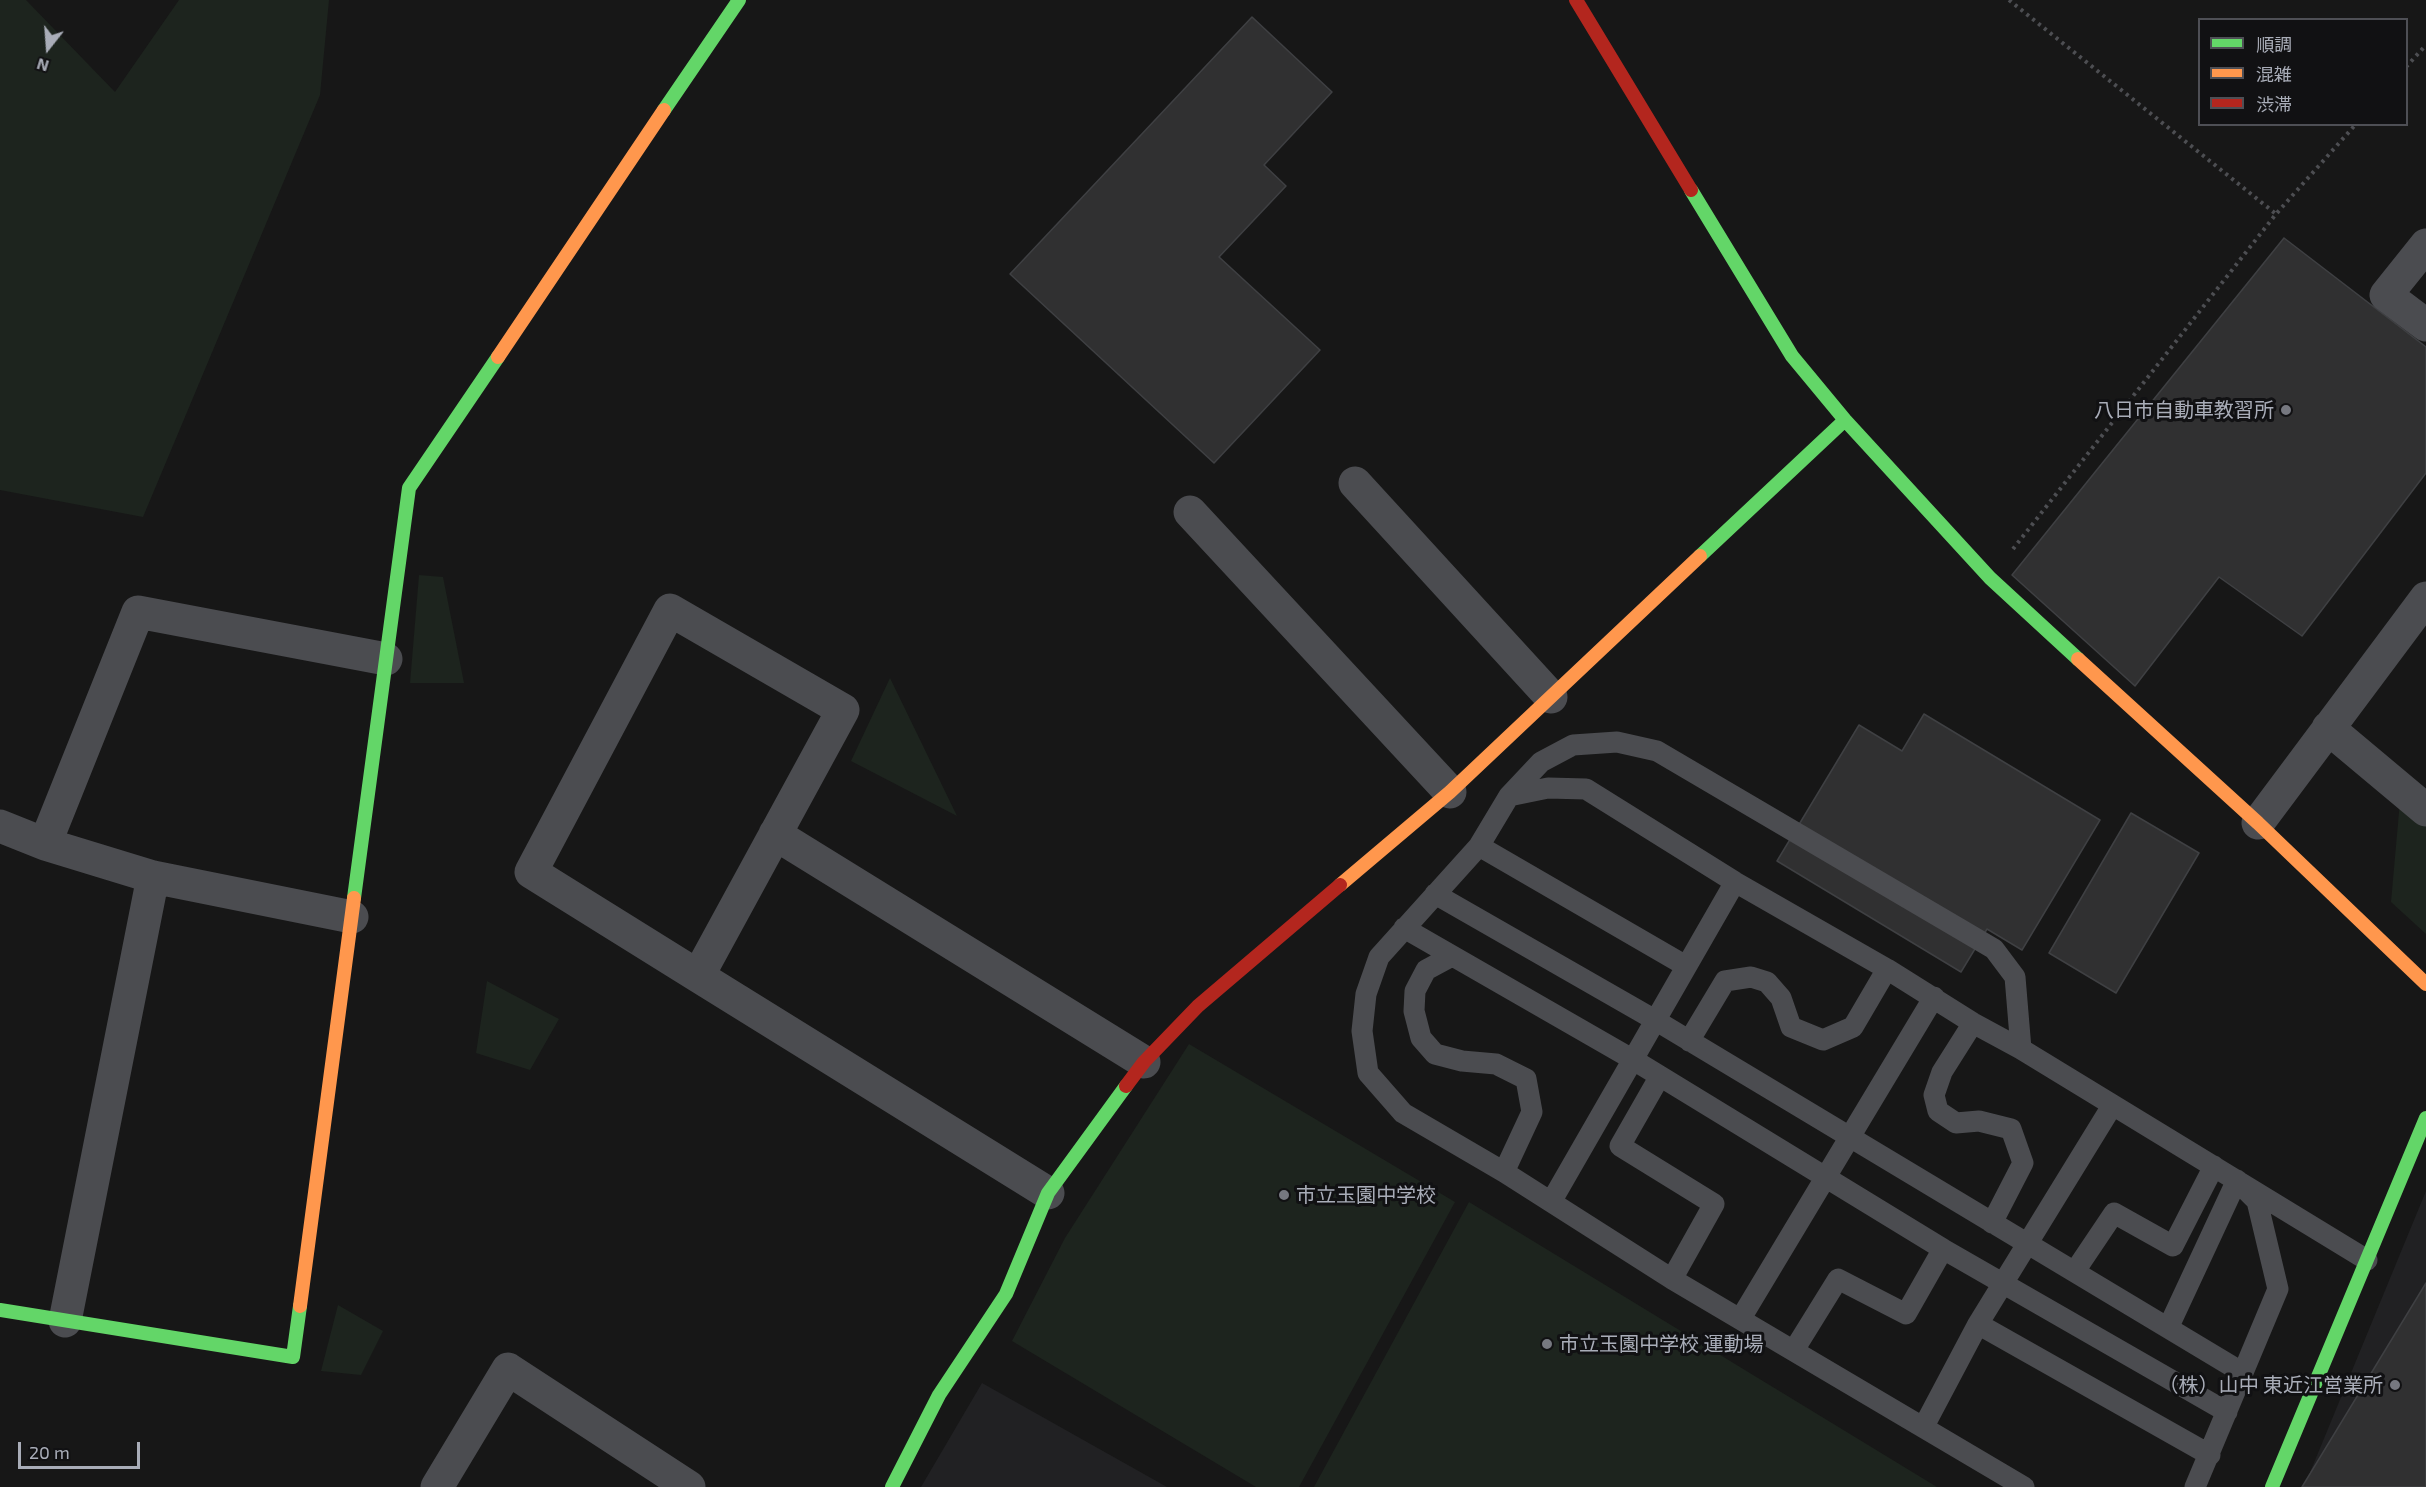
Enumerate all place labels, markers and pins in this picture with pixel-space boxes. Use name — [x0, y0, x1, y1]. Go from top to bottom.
place label: 八日市自動車教習所 — [2094, 398, 2274, 422]
marker: 八日市自動車教習所 — [2279, 403, 2293, 417]
place label: 市立玉園中学校 — [1296, 1183, 1436, 1207]
marker: 市立玉園中学校 — [1277, 1188, 1291, 1202]
place label: 市立玉園中学校 運動場 — [1559, 1332, 1763, 1356]
marker: 市立玉園中学校 運動場 — [1540, 1337, 1554, 1351]
place label: （株）山中 東近江営業所 — [2159, 1373, 2383, 1397]
marker: （株）山中 東近江営業所 — [2388, 1378, 2402, 1392]

